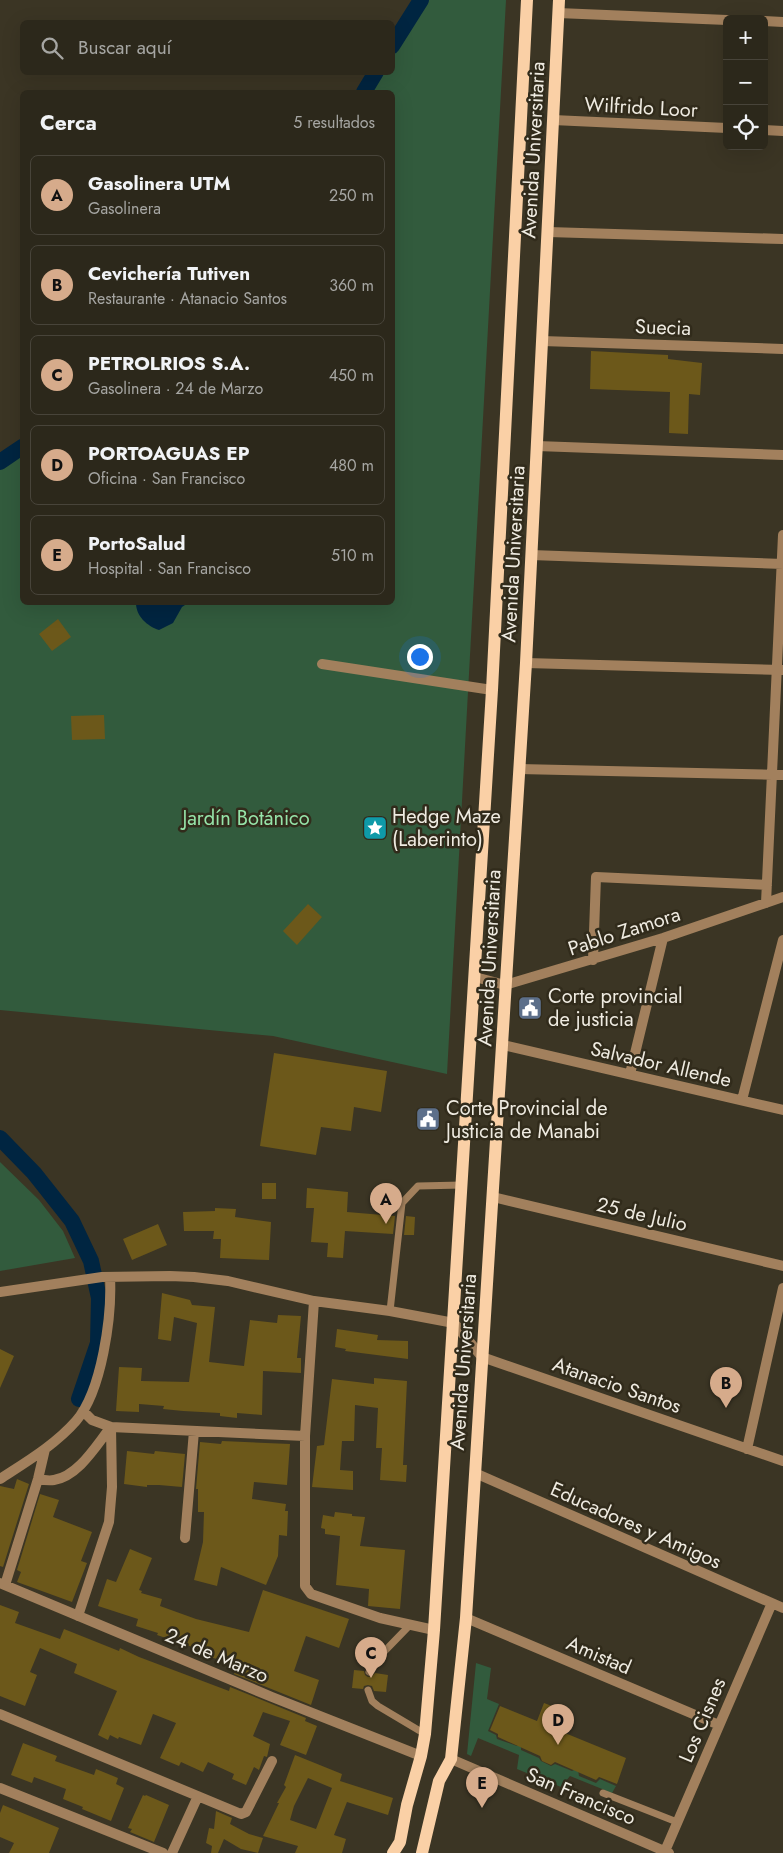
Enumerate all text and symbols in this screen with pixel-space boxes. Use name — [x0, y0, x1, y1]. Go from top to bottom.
map controls — [723, 15, 768, 150]
button: + — [723, 15, 768, 60]
search box — [20, 20, 395, 75]
icon: search — [38, 34, 66, 62]
text: Buscar aquí — [78, 34, 172, 61]
button: − — [723, 60, 768, 105]
street label: Avenida Universitaria — [514, 61, 553, 239]
street label: Wilfrido Loor — [584, 90, 698, 125]
button: locate — [723, 105, 768, 150]
text: Cerca — [40, 108, 97, 138]
text: 5 resultados — [293, 111, 375, 134]
text: Gasolinera UTM — [88, 170, 230, 197]
text: A — [51, 184, 63, 207]
text: 250 m — [329, 184, 374, 207]
text: Gasolinera — [88, 197, 161, 220]
text: Cevichería Tutiven — [88, 260, 250, 287]
text: B — [52, 274, 62, 297]
text: 360 m — [329, 274, 374, 297]
text: Restaurante · Atanacio Santos — [88, 287, 287, 310]
street label: Suecia — [634, 312, 692, 343]
text: PETROLRIOS S.A. — [88, 350, 250, 377]
text: C — [51, 364, 63, 387]
text: 450 m — [329, 364, 374, 387]
text: Gasolinera · 24 de Marzo — [88, 377, 263, 400]
text: PORTOAGUAS EP — [88, 440, 249, 467]
text: D — [51, 454, 63, 477]
text: 480 m — [329, 454, 374, 477]
street label: Avenida Universitaria — [494, 465, 533, 643]
text: Oficina · San Francisco — [88, 467, 245, 490]
text: PortoSalud — [88, 530, 185, 557]
text: E — [52, 544, 62, 567]
text: 510 m — [331, 544, 374, 567]
text: Hospital · San Francisco — [88, 557, 251, 580]
your location — [407, 644, 433, 670]
place label: Hedge Maze (Laberinto) — [392, 802, 501, 854]
park label: Jardín Botánico — [179, 804, 310, 833]
place icon: Hedge Maze (Laberinto) — [362, 815, 388, 841]
street label: Avenida Universitaria — [470, 869, 509, 1047]
street label: Pablo Zamora — [564, 900, 684, 963]
place label: Corte provincial de justicia — [548, 982, 683, 1034]
public building icon: Corte provincial de justicia — [517, 995, 543, 1021]
street label: Salvador Allende — [588, 1034, 734, 1095]
place label: Corte Provincial de Justicia de Manabi — [443, 1094, 608, 1146]
public building icon: Corte Provincial de Justicia de Manabi — [415, 1106, 441, 1132]
pin: A — [370, 1183, 402, 1224]
street label: 25 de Julio — [594, 1190, 690, 1239]
street label: Avenida Universitaria — [443, 1273, 484, 1451]
street label: Atanacio Santos — [549, 1350, 685, 1421]
pin: B — [710, 1367, 742, 1408]
street label: Educadores y Amigos — [546, 1475, 726, 1576]
street label: 24 de Marzo — [161, 1621, 273, 1690]
street label: Amistad — [562, 1629, 636, 1682]
pin: C — [355, 1637, 387, 1678]
street label: Los Cisnes — [672, 1673, 733, 1767]
pin: D — [542, 1704, 574, 1745]
street label: San Francisco — [521, 1760, 640, 1833]
pin: E — [466, 1767, 498, 1808]

